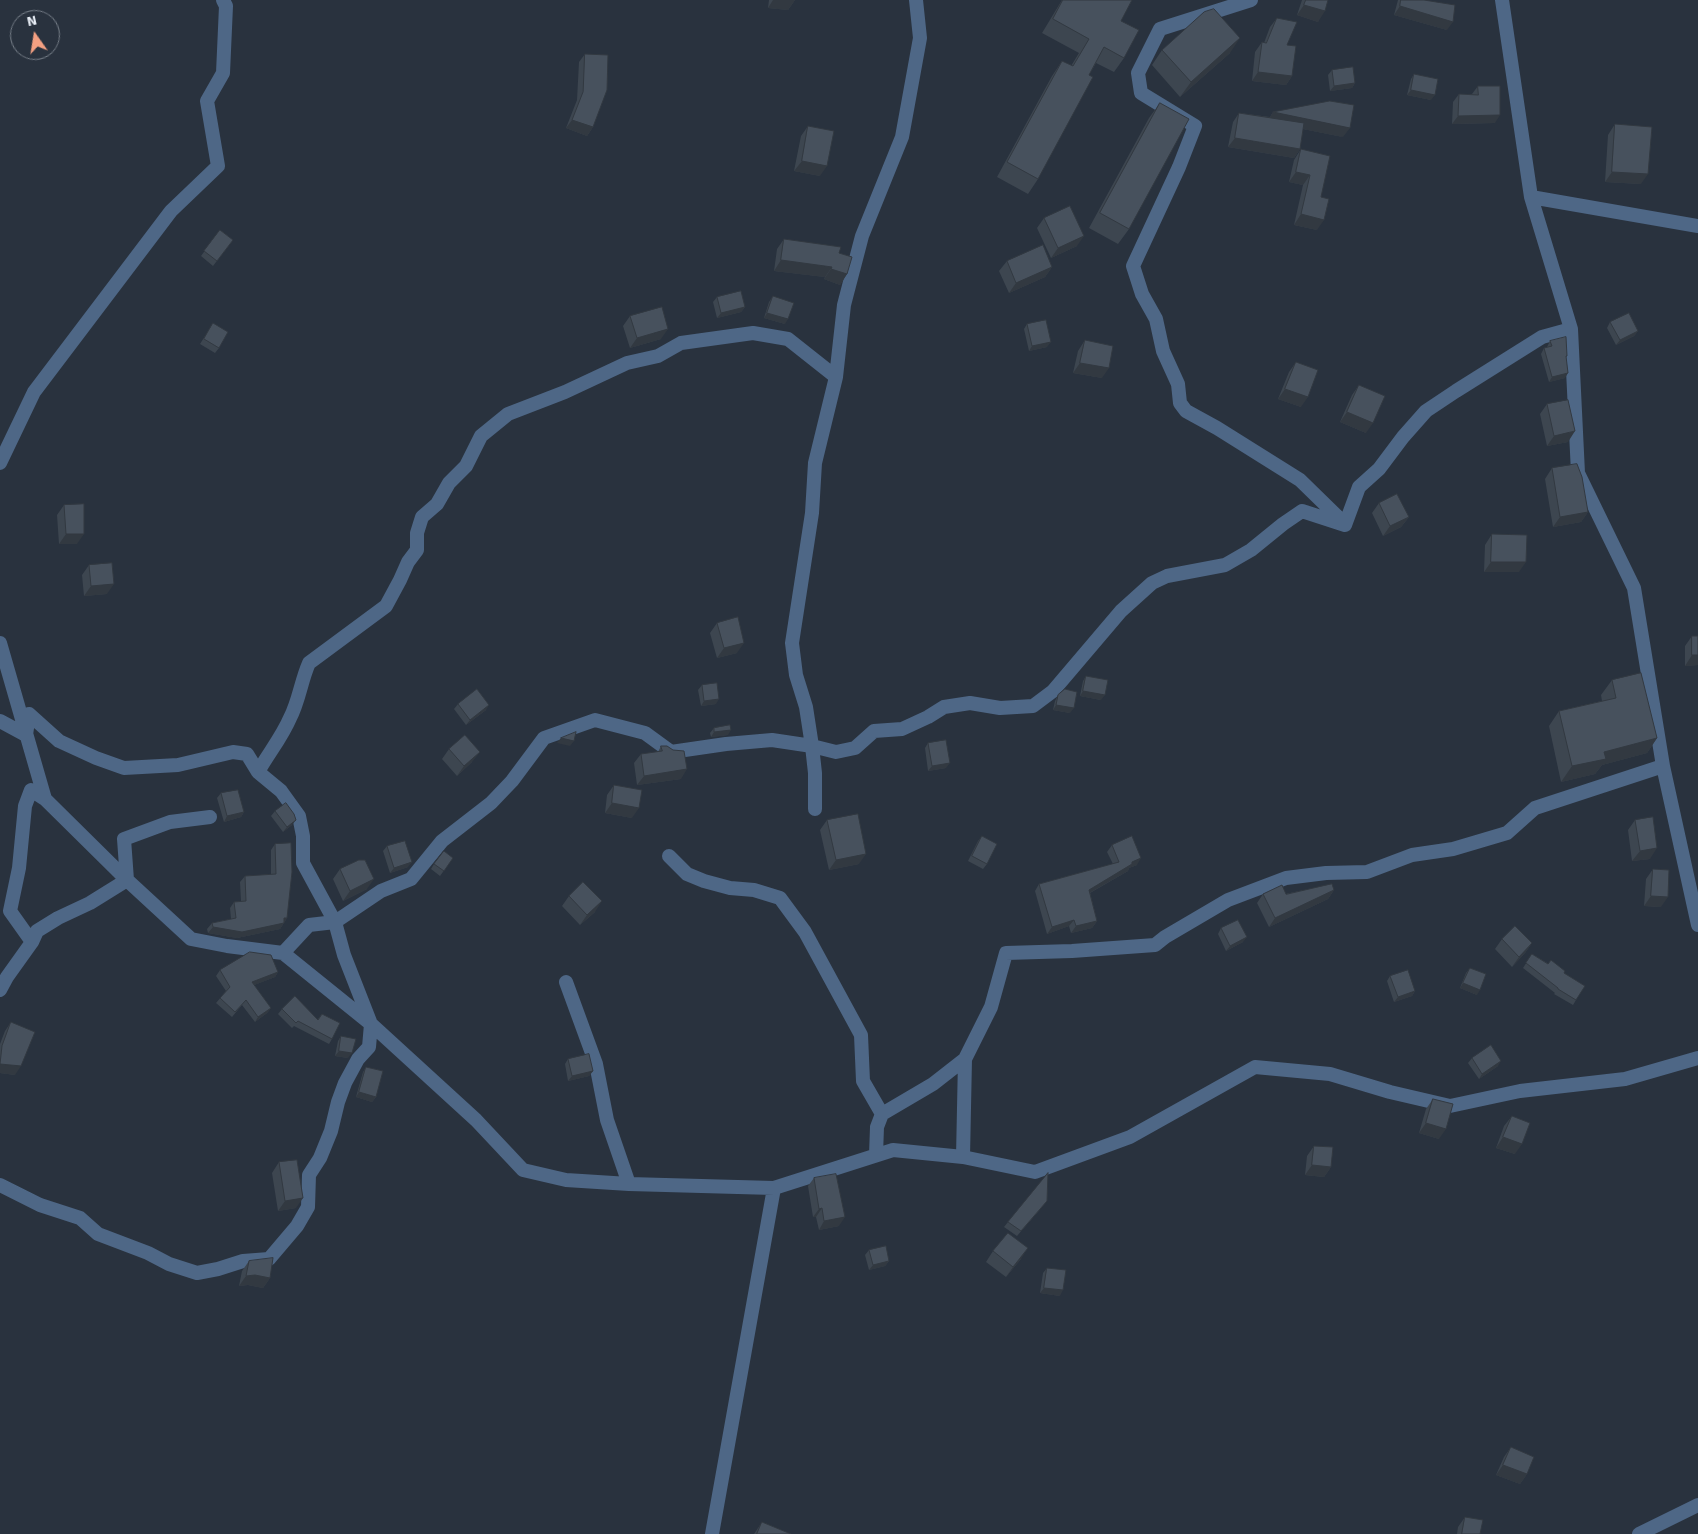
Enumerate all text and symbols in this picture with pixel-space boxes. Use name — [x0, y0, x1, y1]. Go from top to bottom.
north arrow — [10, 10, 60, 60]
text: N — [25, 11, 38, 30]

